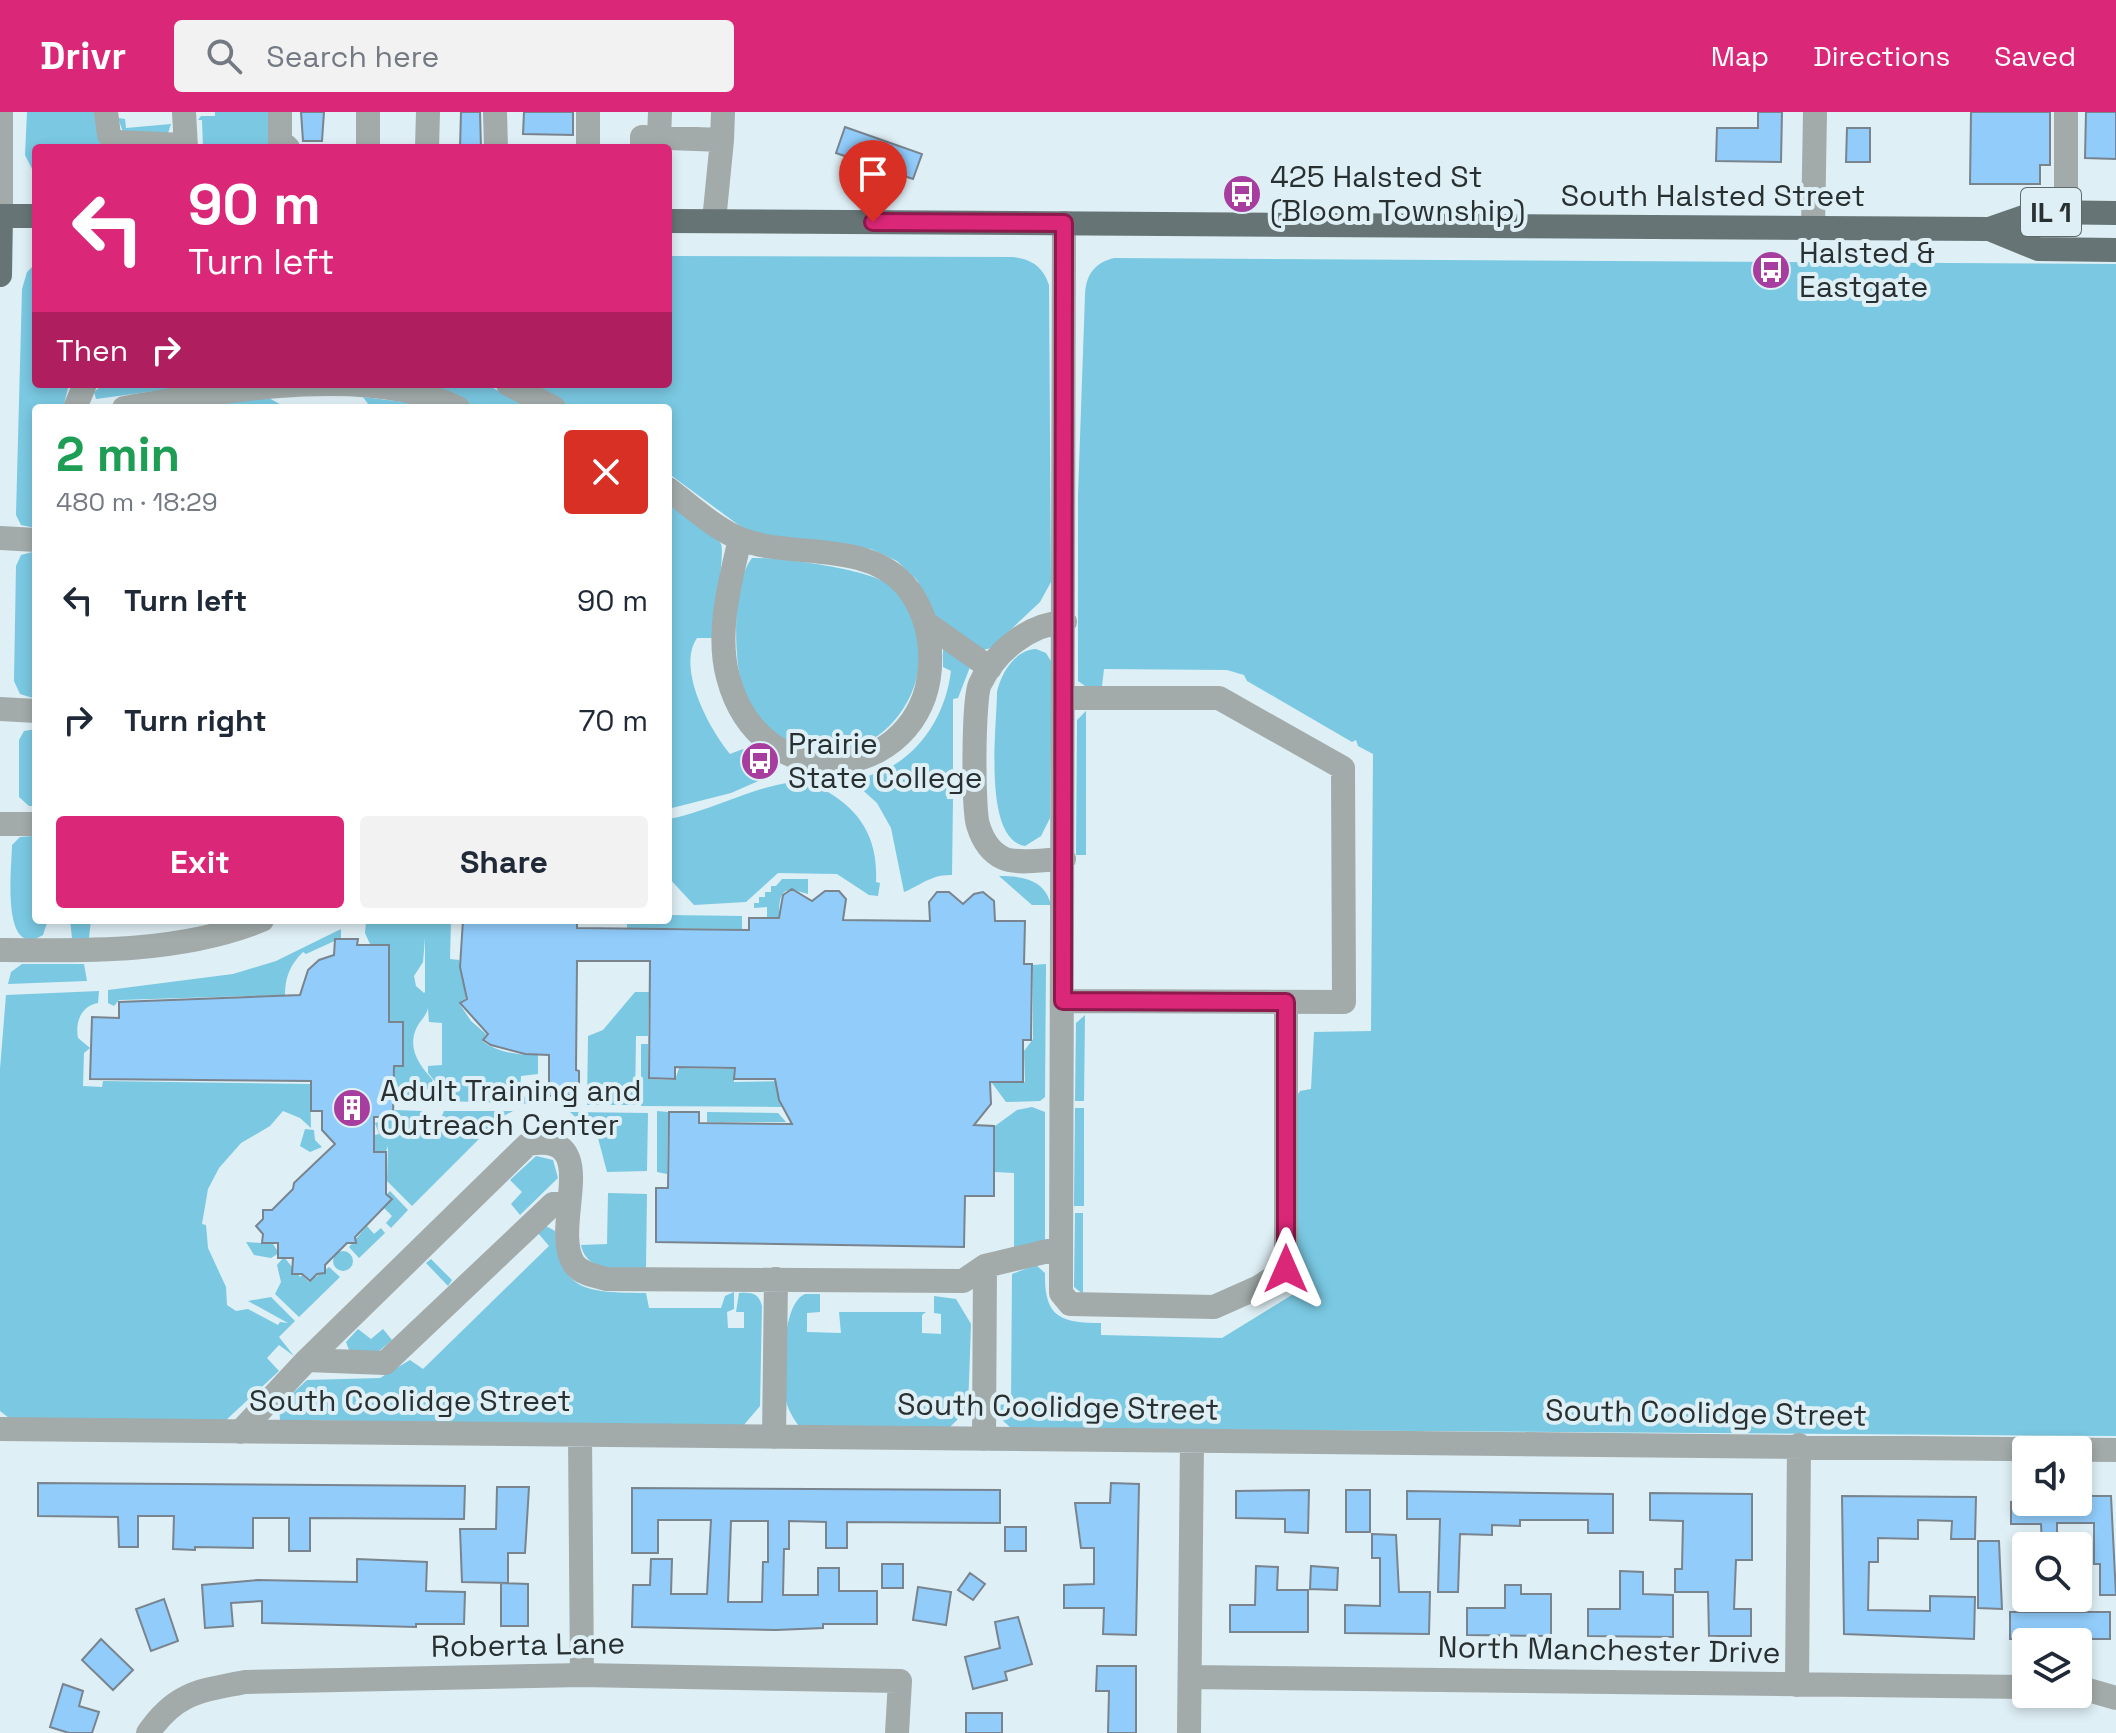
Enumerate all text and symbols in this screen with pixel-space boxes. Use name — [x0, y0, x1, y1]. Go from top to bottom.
search box — [174, 20, 734, 92]
text: Drivr — [40, 32, 126, 80]
icon: search — [202, 34, 246, 78]
text: Search here — [266, 37, 439, 76]
text: Map — [1711, 38, 1769, 74]
text: Directions — [1813, 38, 1950, 74]
text: Saved — [1994, 38, 2076, 74]
pin — [839, 140, 907, 222]
icon: arrive — [851, 152, 895, 196]
place label: 425 Halsted St (Bloom Township) — [1270, 157, 1525, 230]
text: 90 m — [188, 169, 321, 240]
bus stop icon: 425 Halsted St (Bloom Township) — [1221, 173, 1263, 215]
icon: left — [56, 176, 160, 280]
street label: South Halsted Street — [1561, 176, 1865, 215]
road number: IL 1 — [2021, 188, 2081, 236]
place label: Halsted & Eastgate — [1799, 233, 1935, 306]
text: Turn left — [188, 239, 335, 285]
bus stop icon: Halsted & Eastgate — [1750, 249, 1792, 291]
icon: right — [144, 328, 188, 372]
text: Then — [56, 331, 128, 370]
text: 2 min — [56, 424, 180, 485]
button: close — [564, 430, 648, 514]
text: 480 m · 18:29 — [56, 485, 218, 519]
icon: left — [56, 578, 100, 622]
text: Turn left — [124, 581, 247, 620]
text: 90 m — [577, 581, 648, 620]
icon: right — [56, 698, 100, 742]
text: Turn right — [124, 701, 267, 740]
text: 70 m — [579, 701, 648, 740]
place label: Prairie State College — [788, 724, 982, 797]
bus stop icon: Prairie State College — [739, 740, 781, 782]
button: Exit — [56, 816, 344, 908]
button: Share — [360, 816, 648, 908]
place label: Adult Training and Outreach Center — [380, 1071, 642, 1144]
building icon: Adult Training and Outreach Center — [331, 1087, 373, 1129]
position arrow — [1244, 1227, 1328, 1311]
street label: South Coolidge Street — [249, 1381, 571, 1420]
street label: South Coolidge Street — [897, 1384, 1219, 1429]
street label: South Coolidge Street — [1545, 1390, 1867, 1435]
map controls — [2012, 1436, 2092, 1708]
button: sound — [2012, 1436, 2092, 1516]
button: search — [2012, 1532, 2092, 1612]
street label: Roberta Lane — [431, 1623, 625, 1666]
street label: North Manchester Drive — [1437, 1627, 1781, 1672]
button: layers — [2012, 1628, 2092, 1708]

